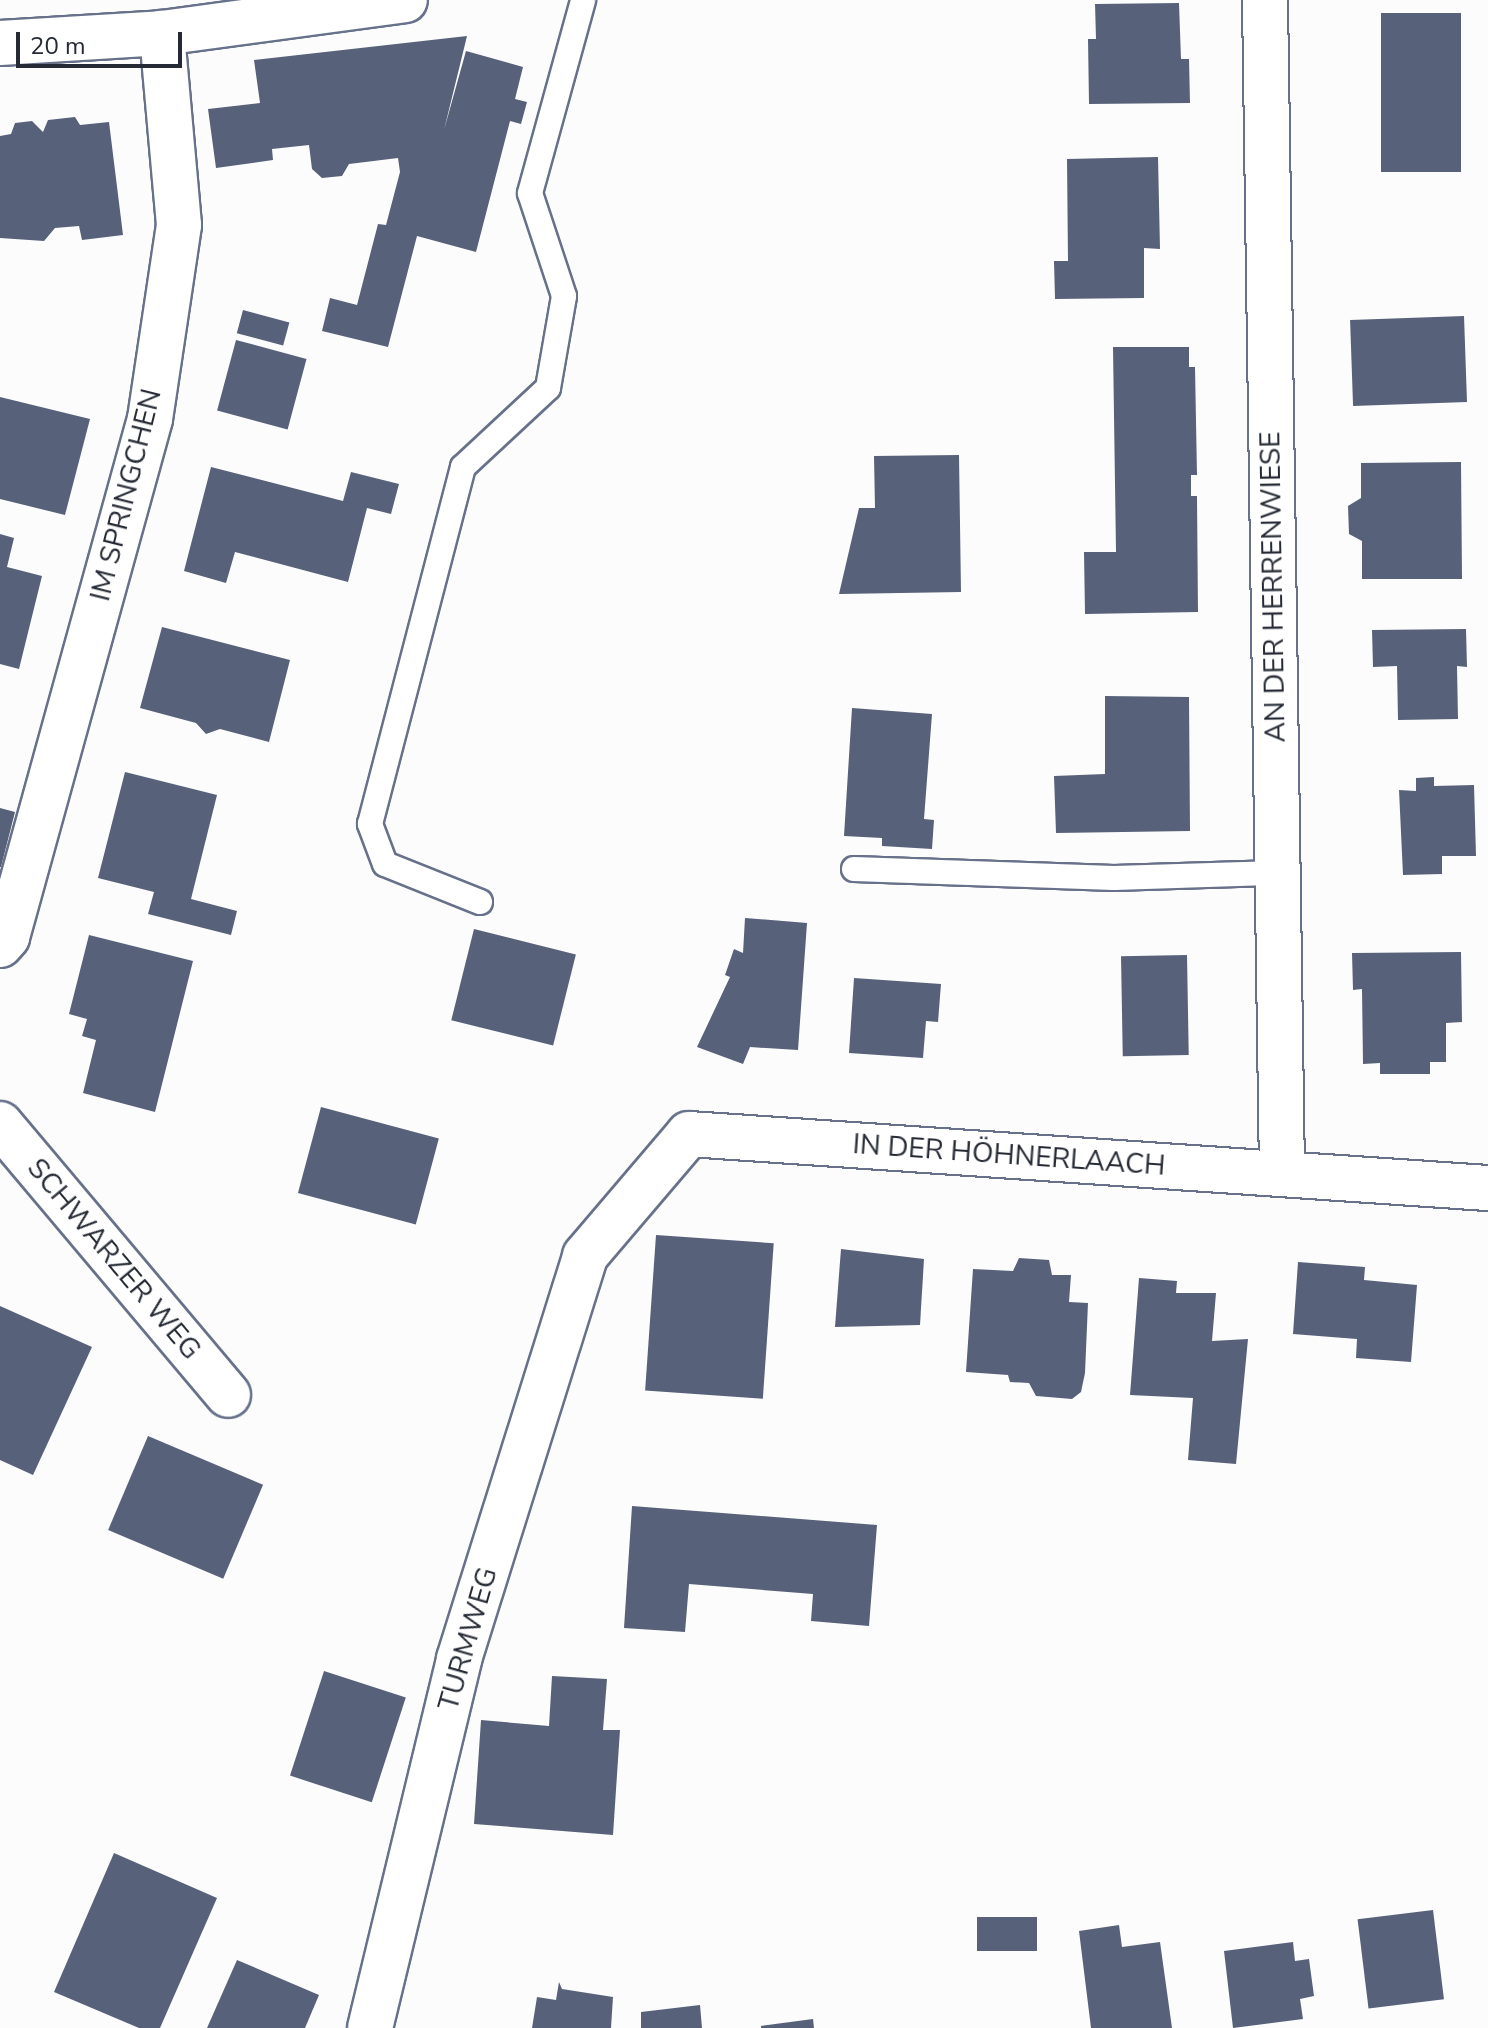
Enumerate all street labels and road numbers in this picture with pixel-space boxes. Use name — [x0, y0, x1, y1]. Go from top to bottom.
street label: IM SPRINGCHEN — [83, 385, 169, 605]
street label: AN DER HERRENWIESE — [1253, 431, 1293, 743]
street label: IN DER HÖHNERLAACH — [852, 1127, 1166, 1183]
street label: SCHWARZER WEG — [20, 1152, 208, 1366]
street label: TURMWEG — [432, 1564, 504, 1714]

